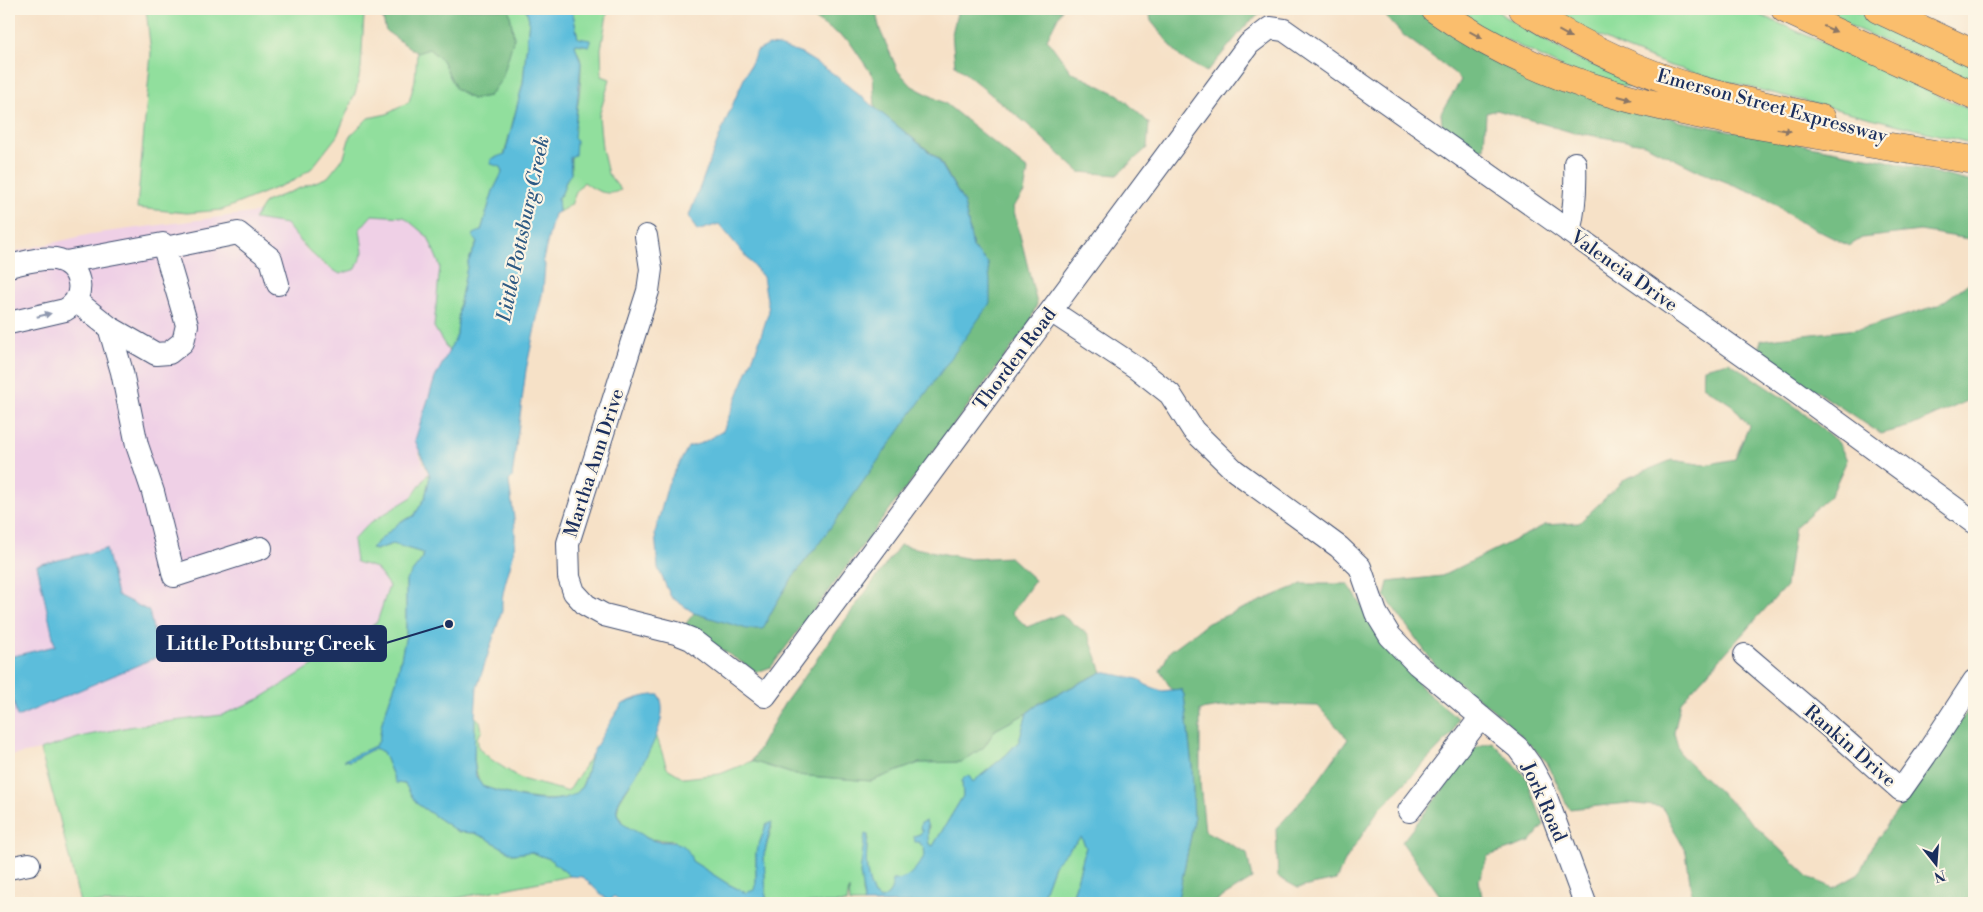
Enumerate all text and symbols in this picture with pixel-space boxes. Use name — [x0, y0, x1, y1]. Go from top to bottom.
one-way arrow — [1823, 25, 1837, 33]
one-way arrow — [1558, 29, 1572, 38]
one-way arrow — [1469, 30, 1482, 39]
street label: Emerson Street Expressway — [1654, 64, 1891, 149]
one-way arrow — [1617, 94, 1632, 102]
one-way arrow — [1776, 126, 1792, 134]
water label: Little Pottsburg Creek — [492, 134, 556, 325]
street label: Valencia Drive — [1565, 224, 1682, 317]
street label: Thorden Road — [968, 303, 1062, 415]
one-way arrow — [36, 311, 51, 319]
street label: Martha Ann Drive — [559, 386, 629, 540]
callout: Little Pottsburg Creek — [157, 626, 386, 661]
text: Little Pottsburg Creek — [166, 632, 377, 657]
street label: Rankin Drive — [1799, 699, 1901, 793]
street label: Jork Road — [1515, 758, 1572, 846]
north arrow — [1910, 840, 1960, 890]
text: N — [1932, 865, 1947, 886]

